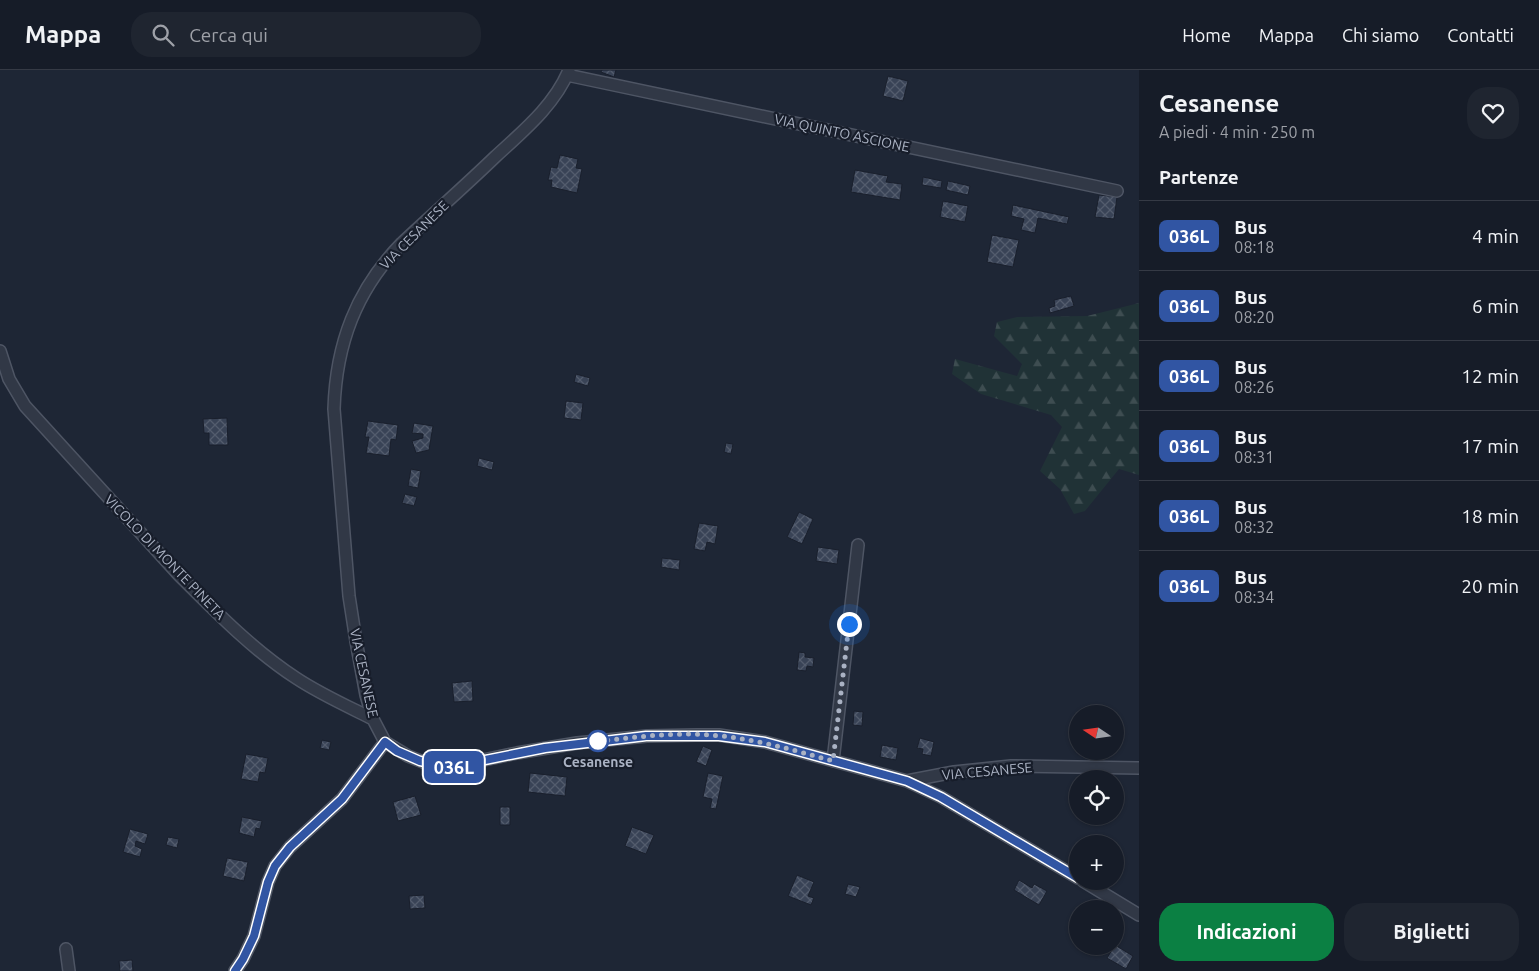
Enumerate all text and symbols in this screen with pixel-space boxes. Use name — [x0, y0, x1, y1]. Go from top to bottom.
search box — [131, 12, 481, 57]
text: Mappa — [25, 21, 101, 48]
icon: search — [149, 21, 177, 49]
text: Cerca qui — [189, 24, 268, 46]
text: Home — [1182, 25, 1231, 45]
text: Mappa — [1259, 25, 1314, 45]
text: Chi siamo — [1342, 25, 1419, 45]
text: Contatti — [1447, 25, 1514, 45]
button: heart — [1467, 87, 1519, 139]
text: Cesanense — [1159, 90, 1279, 117]
street label: VIA QUINTO ASCIONE — [773, 111, 911, 155]
text: A piedi · 4 min · 250 m — [1159, 123, 1315, 141]
text: Partenze — [1159, 166, 1239, 188]
street label: VIA CESANESE — [376, 197, 452, 273]
text: Bus — [1234, 216, 1267, 238]
text: 4 min — [1472, 225, 1519, 247]
text: 036L — [1169, 226, 1209, 246]
text: 08:18 — [1234, 238, 1274, 256]
text: Bus — [1234, 286, 1267, 308]
text: 6 min — [1472, 295, 1519, 317]
text: 036L — [1169, 296, 1209, 316]
text: 08:20 — [1234, 308, 1274, 326]
text: Bus — [1234, 356, 1267, 378]
text: 12 min — [1461, 365, 1519, 387]
text: 036L — [1169, 366, 1209, 386]
text: 08:26 — [1234, 378, 1274, 396]
text: Bus — [1234, 426, 1267, 448]
text: 17 min — [1461, 435, 1519, 457]
text: 036L — [1169, 436, 1209, 456]
text: 08:31 — [1234, 448, 1274, 466]
street label: VICOLO DI MONTE PINETA — [101, 491, 229, 623]
text: Bus — [1234, 496, 1267, 518]
text: 18 min — [1461, 505, 1519, 527]
text: 036L — [1169, 506, 1209, 526]
text: 08:32 — [1234, 518, 1274, 536]
text: Bus — [1234, 566, 1267, 588]
text: 20 min — [1461, 575, 1519, 597]
text: 036L — [1169, 576, 1209, 596]
text: 08:34 — [1234, 588, 1274, 606]
your location — [837, 612, 862, 637]
street label: VIA CESANESE — [347, 627, 381, 719]
north arrow — [1069, 705, 1124, 760]
map controls — [1069, 705, 1124, 955]
marker: Cesanense — [587, 730, 609, 752]
line badge: 036L — [419, 751, 489, 783]
place label: Cesanense — [563, 754, 633, 770]
text: 036L — [434, 757, 474, 777]
street label: VIA CESANESE — [941, 759, 1033, 783]
button: locate — [1069, 770, 1124, 825]
button: + — [1069, 835, 1124, 890]
button: − — [1069, 900, 1124, 955]
button: Indicazioni — [1159, 903, 1334, 961]
button: Biglietti — [1344, 903, 1519, 961]

